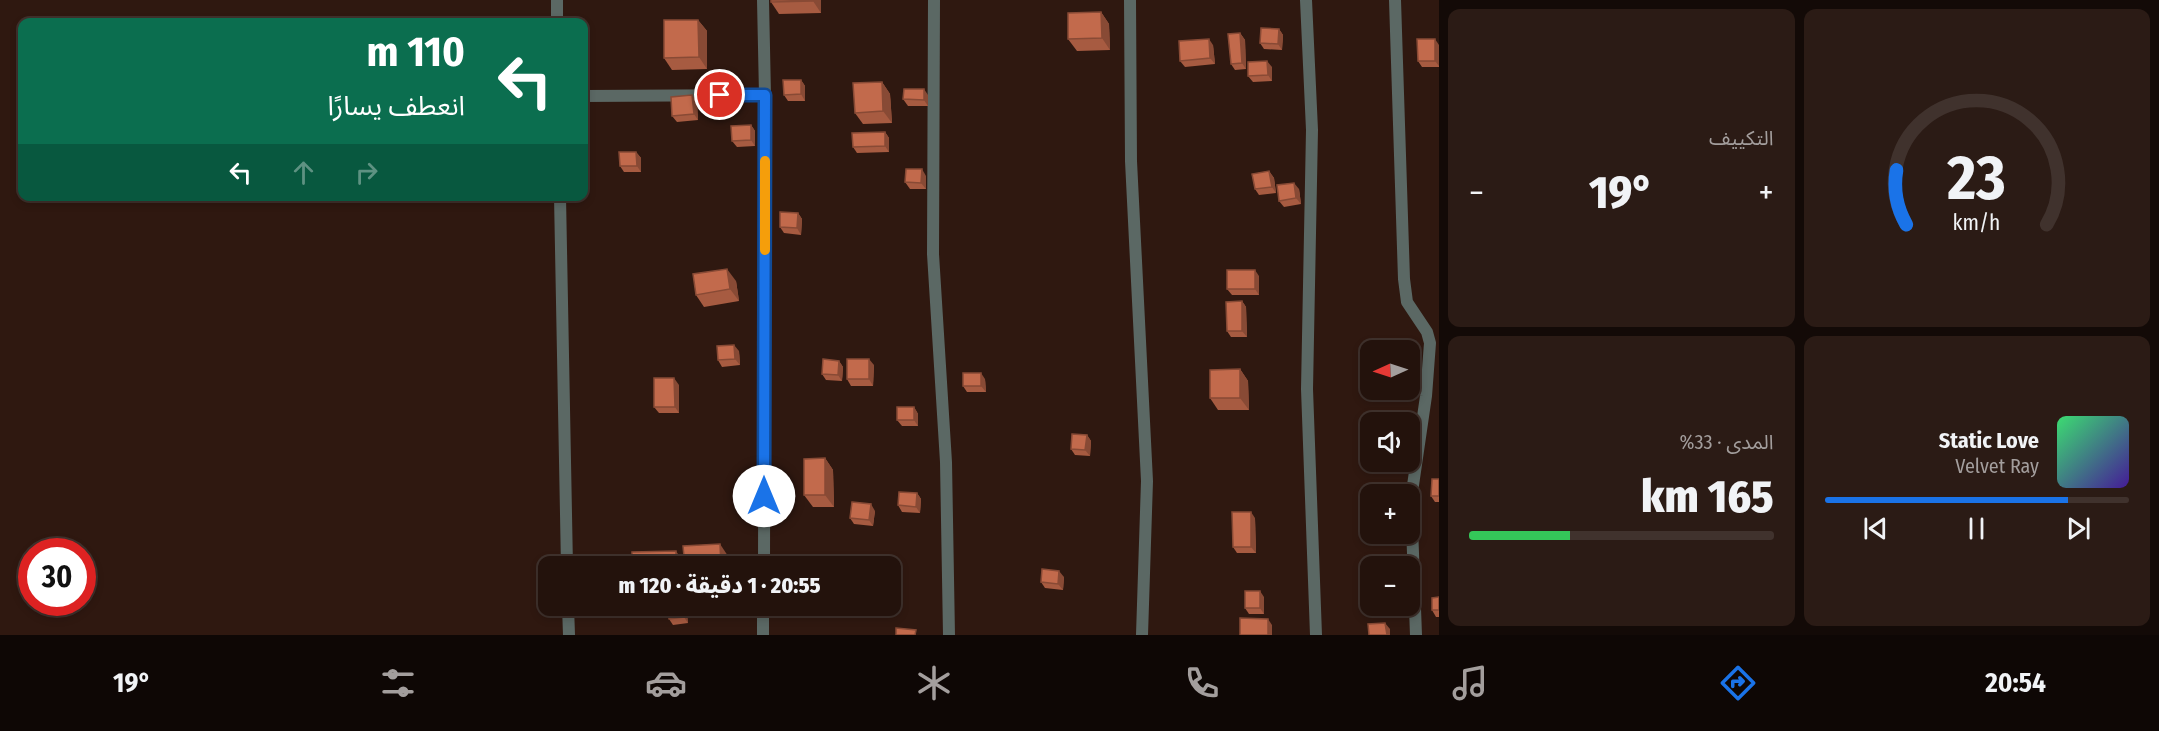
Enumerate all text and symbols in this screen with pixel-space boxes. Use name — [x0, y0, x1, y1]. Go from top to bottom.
text: 110 m — [366, 27, 465, 77]
icon: left — [486, 42, 564, 120]
pin — [694, 69, 745, 120]
icon: arrive — [703, 78, 736, 111]
text: انعطف يسارًا — [328, 90, 465, 122]
text: التكييف — [1709, 126, 1774, 150]
text: 23 — [1947, 141, 2006, 216]
icon: left — [224, 156, 257, 189]
icon: ahead — [287, 156, 320, 189]
icon: right — [350, 156, 383, 189]
text: 19° — [1589, 166, 1653, 220]
text: − — [1469, 173, 1484, 213]
text: + — [1758, 173, 1774, 213]
text: km/h — [1953, 210, 2001, 236]
north arrow — [1360, 340, 1420, 400]
map controls — [1360, 340, 1420, 616]
button: sound — [1360, 412, 1420, 472]
text: Static Love — [1939, 427, 2039, 454]
text: المدى · 33% — [1679, 430, 1774, 454]
text: Velvet Ray — [1955, 454, 2039, 478]
position arrow — [732, 464, 796, 528]
text: 165 km — [1641, 470, 1774, 524]
button: + — [1360, 484, 1420, 544]
icon: previous — [1859, 512, 1892, 545]
icon: pause — [1960, 512, 1993, 545]
icon: next — [2062, 512, 2095, 545]
speed limit sign: 30 — [18, 538, 96, 616]
button: − — [1360, 556, 1420, 616]
text: 20:55 · 1 دقيقة · 120 m — [618, 572, 821, 599]
icon: filters — [377, 662, 419, 704]
icon: car — [645, 662, 687, 704]
icon: climate — [913, 662, 955, 704]
icon: phone — [1181, 662, 1223, 704]
icon: music — [1449, 662, 1491, 704]
icon: directions — [1717, 662, 1759, 704]
text: 19° — [113, 667, 151, 699]
text: 20:54 — [1985, 667, 2046, 699]

